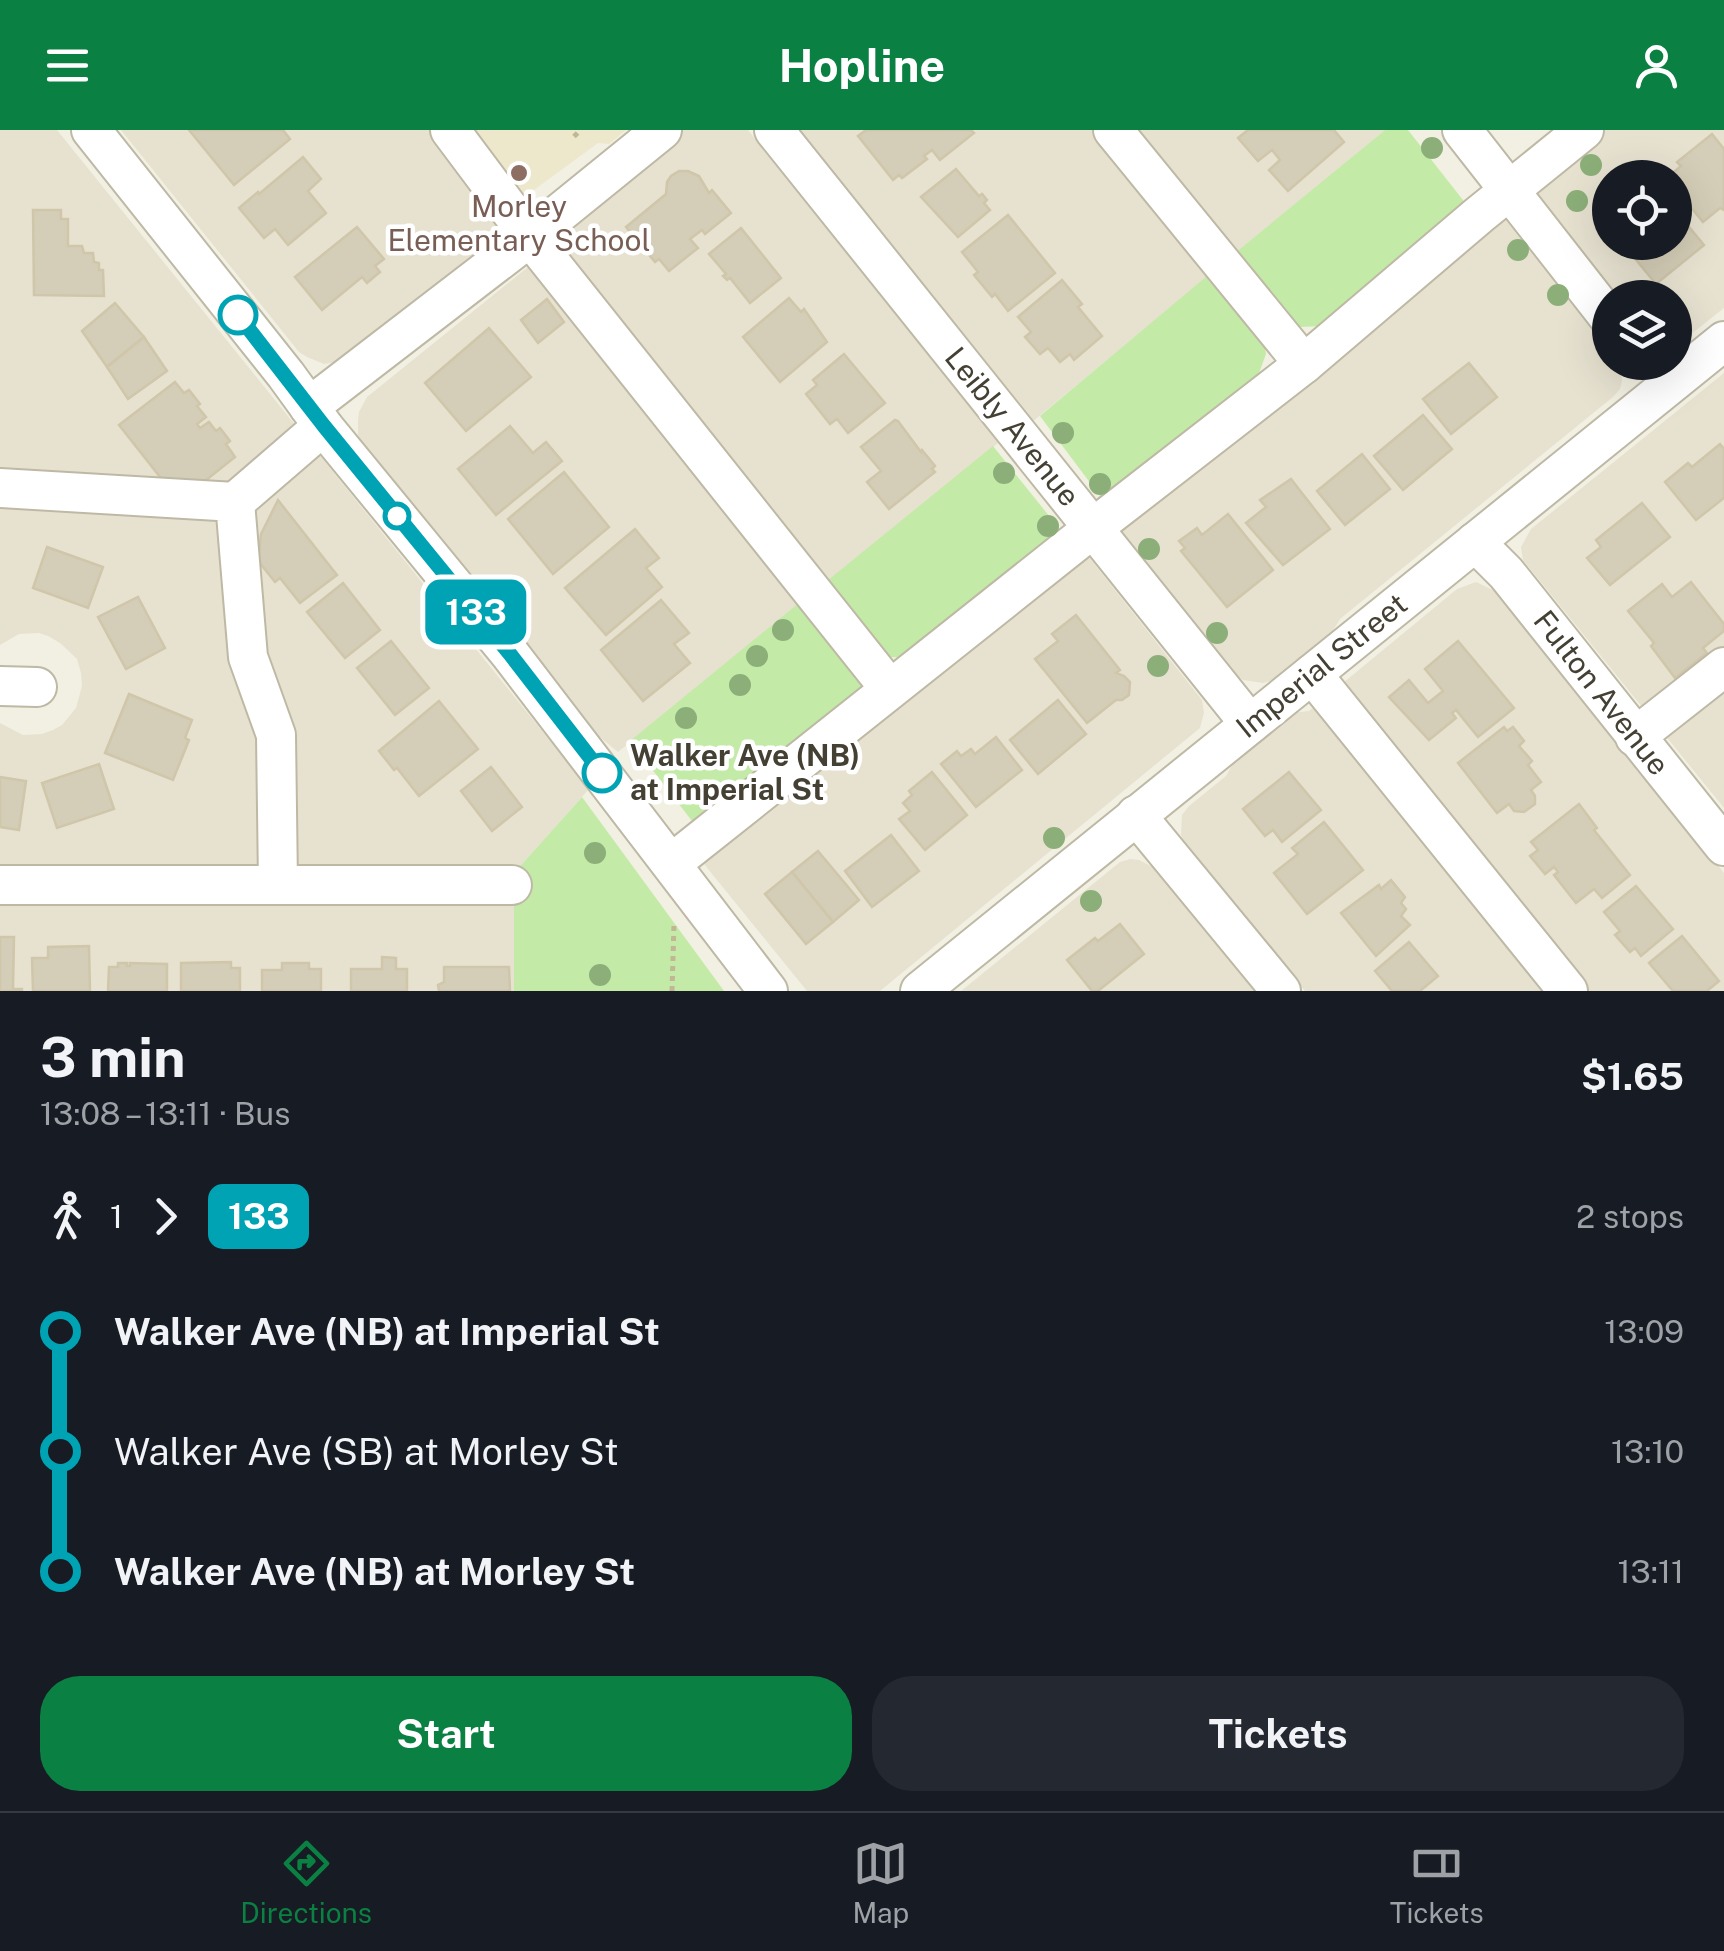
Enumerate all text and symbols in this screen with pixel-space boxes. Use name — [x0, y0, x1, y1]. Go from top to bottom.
icon: menu — [40, 38, 95, 93]
icon: person — [1629, 38, 1684, 93]
text: Hopline — [779, 39, 945, 92]
map controls — [1592, 160, 1692, 380]
button: locate — [1592, 160, 1692, 260]
marker: Morley Elementary School — [508, 162, 530, 184]
place label: Morley Elementary School — [387, 188, 651, 258]
button: layers — [1592, 280, 1692, 380]
unlabelled marker — [219, 296, 257, 334]
street label: Leibly Avenue — [938, 340, 1088, 513]
unlabelled marker — [384, 503, 410, 529]
line badge: 133 — [418, 580, 534, 644]
street label: Imperial Street — [1229, 585, 1414, 745]
text: 133 — [445, 592, 507, 633]
street label: Fulton Avenue — [1526, 603, 1677, 782]
place label: Walker Ave (NB) at Imperial St — [630, 737, 860, 807]
marker: Walker Ave (NB) at Imperial St — [583, 754, 621, 792]
text: 3 min — [40, 1025, 186, 1089]
text: $1.65 — [1581, 1054, 1684, 1099]
text: 13:08 – 13:11 · Bus — [40, 1095, 290, 1132]
icon: walk — [40, 1189, 95, 1244]
icon: forward — [138, 1189, 193, 1244]
text: 133 — [228, 1196, 289, 1237]
text: 1 — [110, 1198, 123, 1235]
text: 2 stops — [1576, 1198, 1684, 1235]
text: Walker Ave (NB) at Imperial St — [114, 1309, 660, 1354]
text: 13:09 — [1604, 1313, 1684, 1350]
text: Walker Ave (SB) at Morley St — [114, 1429, 619, 1474]
text: 13:10 — [1611, 1433, 1684, 1470]
text: Walker Ave (NB) at Morley St — [114, 1549, 635, 1594]
text: 13:11 — [1618, 1553, 1684, 1590]
button: Start — [40, 1676, 852, 1791]
button: Tickets — [872, 1676, 1684, 1791]
tab: Directions — [240, 1836, 372, 1929]
tab: Map — [852, 1836, 909, 1929]
tab: Tickets — [1390, 1836, 1484, 1929]

